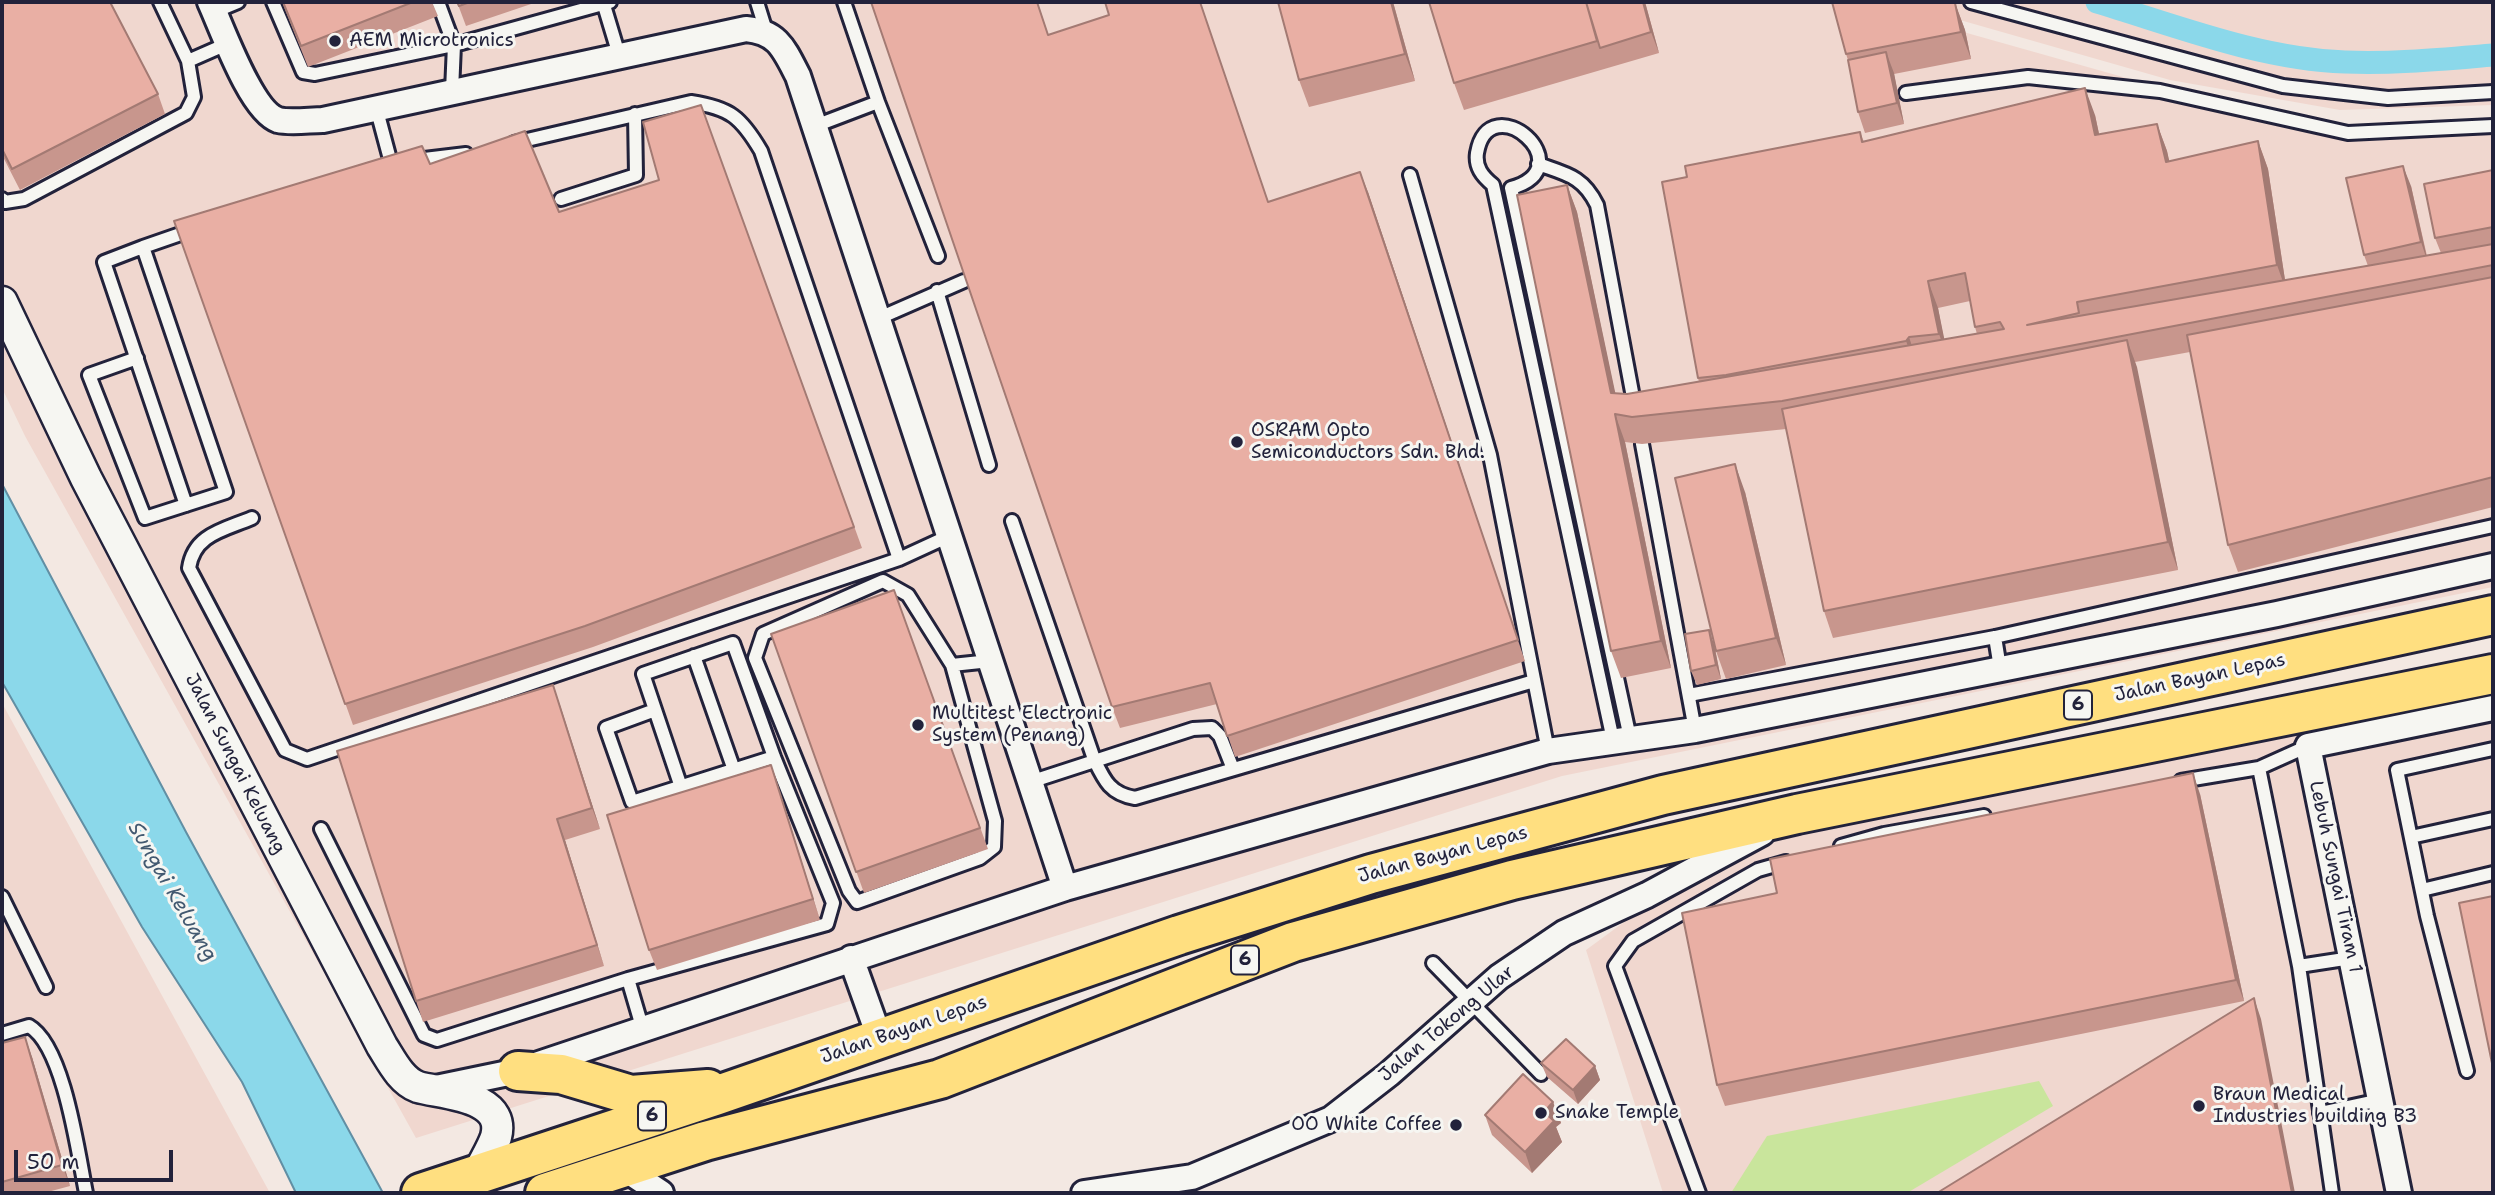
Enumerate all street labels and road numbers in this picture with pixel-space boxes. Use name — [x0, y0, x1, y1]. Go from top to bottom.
street label: Jalan Bayan Lepas — [2112, 649, 2288, 707]
street label: Jalan Sungai Keluang — [180, 670, 290, 858]
road number: 6 — [2064, 690, 2092, 720]
street label: Lebuh Sungai Tiram 1 — [2304, 779, 2366, 975]
street label: Jalan Bayan Lepas — [1356, 821, 1530, 889]
road number: 6 — [1231, 945, 1259, 974]
street label: Jalan Tokong Ular — [1375, 961, 1519, 1087]
street label: Jalan Bayan Lepas — [818, 991, 990, 1069]
road number: 6 — [638, 1101, 666, 1130]

